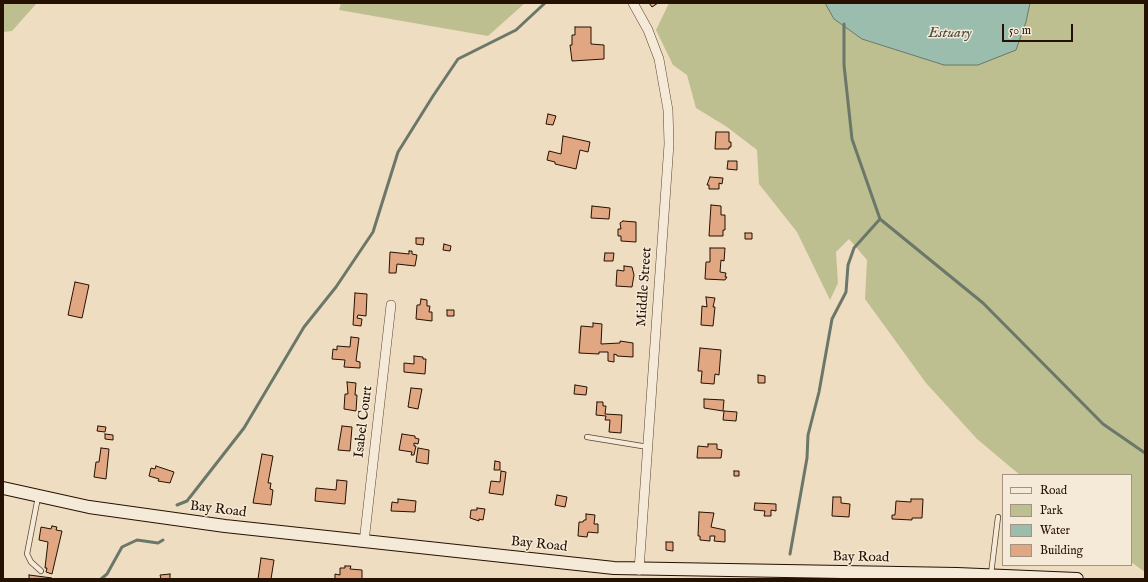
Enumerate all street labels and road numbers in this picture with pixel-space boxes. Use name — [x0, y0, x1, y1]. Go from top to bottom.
street label: Middle Street — [634, 247, 656, 327]
street label: Isabel Court — [351, 385, 377, 459]
street label: Bay Road — [189, 498, 247, 522]
street label: Bay Road — [510, 534, 568, 556]
street label: Bay Road — [832, 549, 890, 567]

